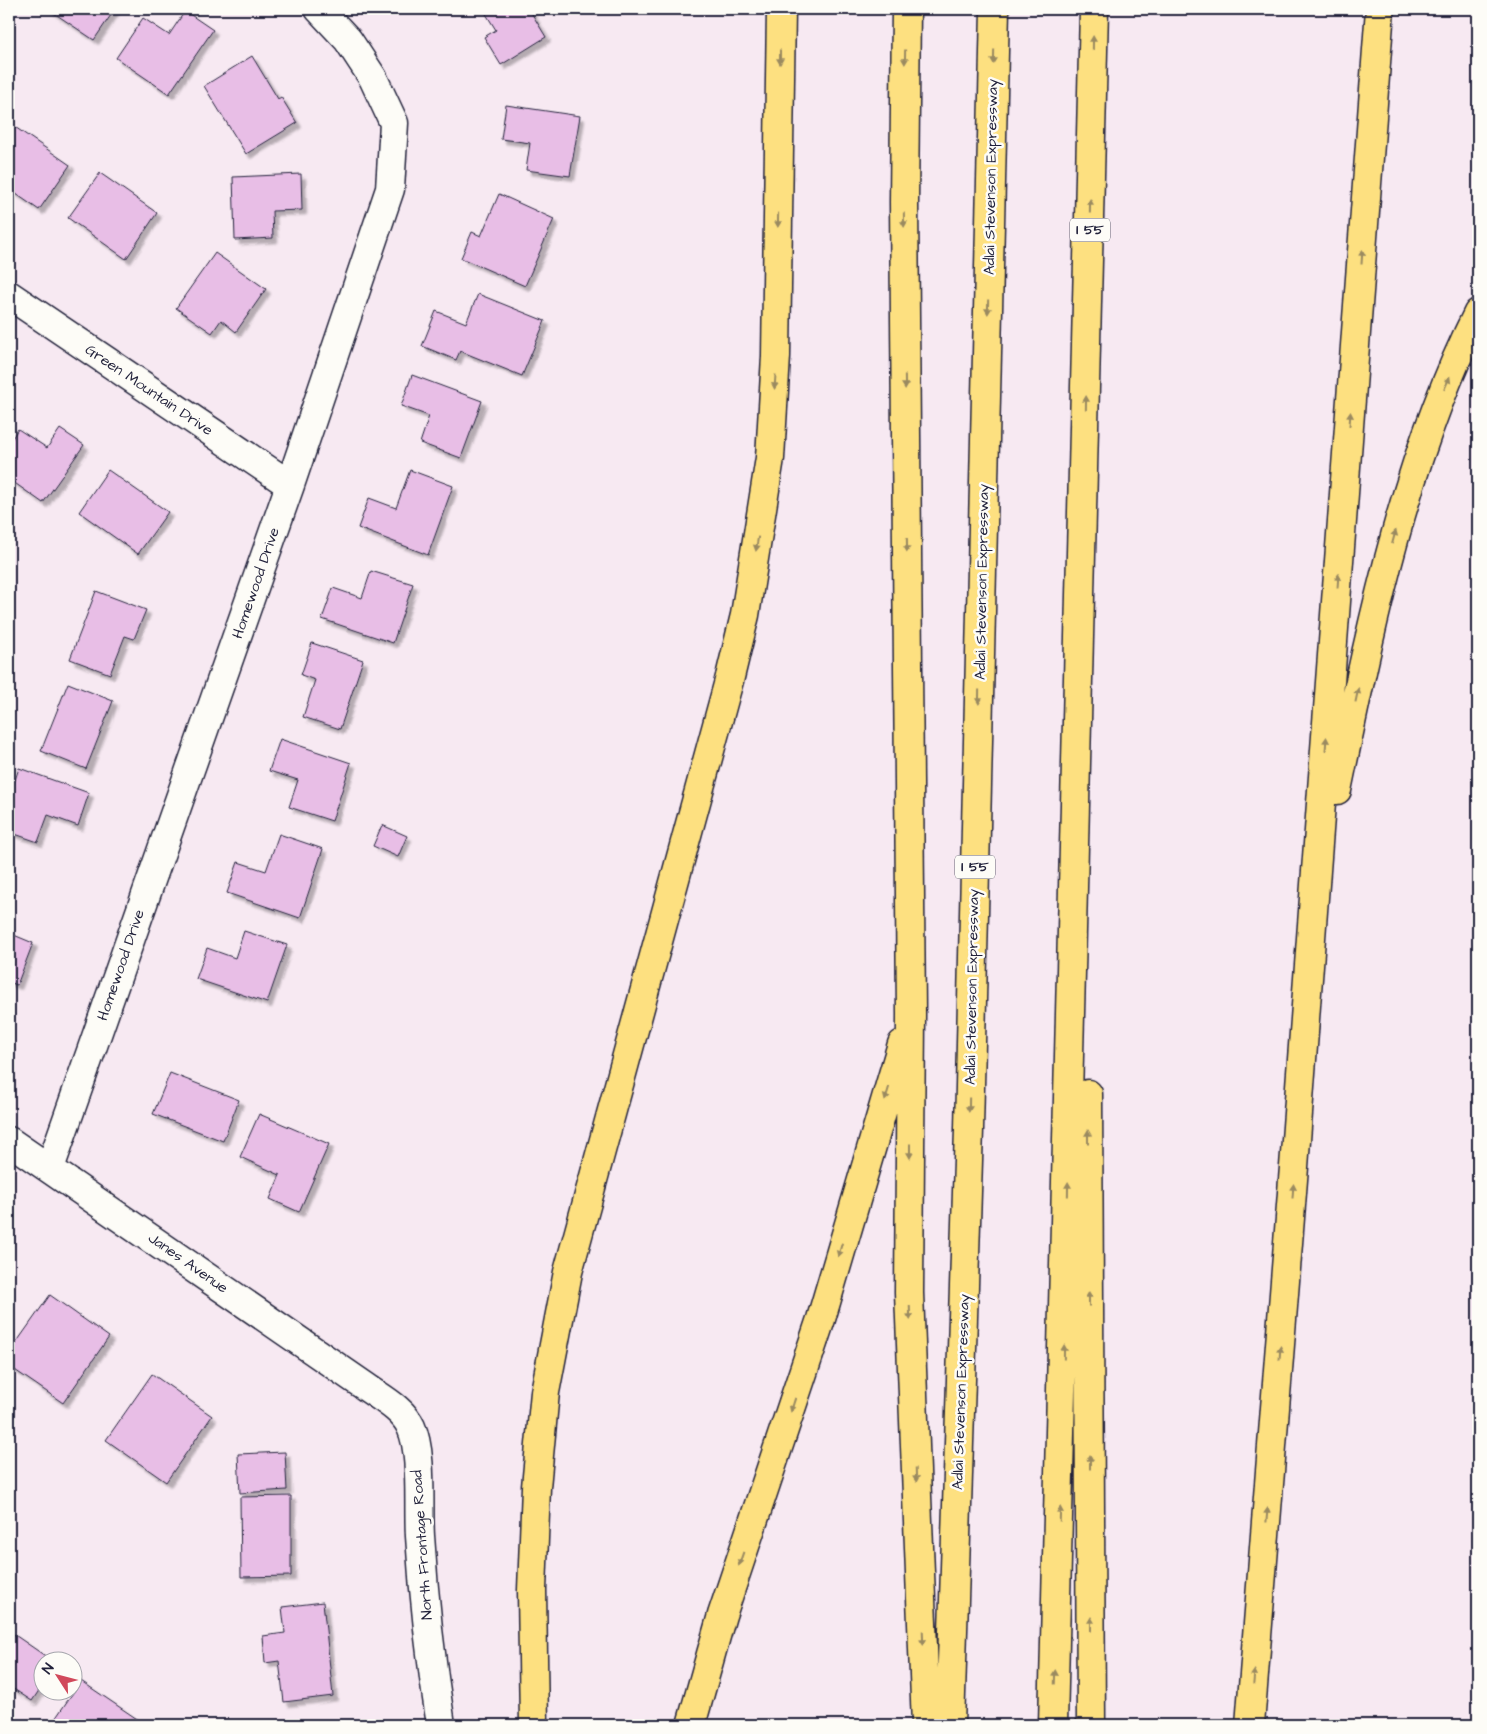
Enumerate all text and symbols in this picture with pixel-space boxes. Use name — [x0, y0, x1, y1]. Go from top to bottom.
one-way arrow — [1089, 35, 1097, 51]
one-way arrow — [776, 50, 784, 66]
one-way arrow — [901, 50, 909, 66]
one-way arrow — [990, 50, 998, 66]
street label: Adlai Stevenson Expressway — [979, 79, 1004, 275]
one-way arrow — [1086, 198, 1094, 214]
one-way arrow — [774, 212, 782, 228]
one-way arrow — [900, 212, 908, 228]
road number: I 55 — [1070, 218, 1110, 242]
one-way arrow — [1358, 249, 1366, 265]
one-way arrow — [984, 300, 992, 316]
street label: Green Mountain Drive — [81, 339, 217, 441]
one-way arrow — [770, 375, 778, 391]
one-way arrow — [901, 375, 909, 391]
one-way arrow — [1443, 376, 1451, 390]
one-way arrow — [1082, 395, 1090, 411]
one-way arrow — [1346, 411, 1354, 427]
street label: Adlai Stevenson Expressway — [970, 484, 995, 680]
street label: Homewood Drive — [227, 525, 285, 641]
one-way arrow — [1391, 529, 1399, 544]
one-way arrow — [753, 536, 761, 552]
one-way arrow — [903, 537, 911, 553]
one-way arrow — [1334, 573, 1342, 589]
one-way arrow — [1353, 687, 1361, 703]
one-way arrow — [975, 690, 983, 706]
one-way arrow — [1322, 735, 1330, 751]
road number: I 55 — [955, 856, 995, 879]
street label: Adlai Stevenson Expressway — [960, 889, 985, 1085]
street label: Homewood Drive — [92, 907, 150, 1023]
one-way arrow — [882, 1087, 890, 1102]
one-way arrow — [965, 1097, 973, 1113]
one-way arrow — [1084, 1128, 1092, 1144]
one-way arrow — [906, 1143, 914, 1159]
one-way arrow — [1064, 1181, 1072, 1197]
one-way arrow — [1289, 1182, 1297, 1198]
street label: Janes Avenue — [144, 1228, 232, 1298]
one-way arrow — [836, 1243, 844, 1258]
one-way arrow — [1085, 1291, 1093, 1307]
street label: Adlai Stevenson Expressway — [947, 1294, 976, 1490]
one-way arrow — [906, 1305, 914, 1321]
one-way arrow — [1060, 1343, 1068, 1359]
one-way arrow — [1276, 1344, 1284, 1360]
one-way arrow — [788, 1398, 796, 1413]
one-way arrow — [1086, 1453, 1094, 1469]
one-way arrow — [912, 1468, 920, 1484]
street label: North Frontage Road — [406, 1469, 439, 1621]
one-way arrow — [1056, 1506, 1064, 1522]
one-way arrow — [1264, 1506, 1272, 1522]
one-way arrow — [736, 1552, 744, 1567]
one-way arrow — [1087, 1616, 1095, 1632]
one-way arrow — [919, 1630, 927, 1646]
north arrow — [32, 1652, 82, 1702]
text: N — [38, 1659, 59, 1678]
one-way arrow — [1051, 1668, 1059, 1684]
one-way arrow — [1250, 1668, 1258, 1684]

